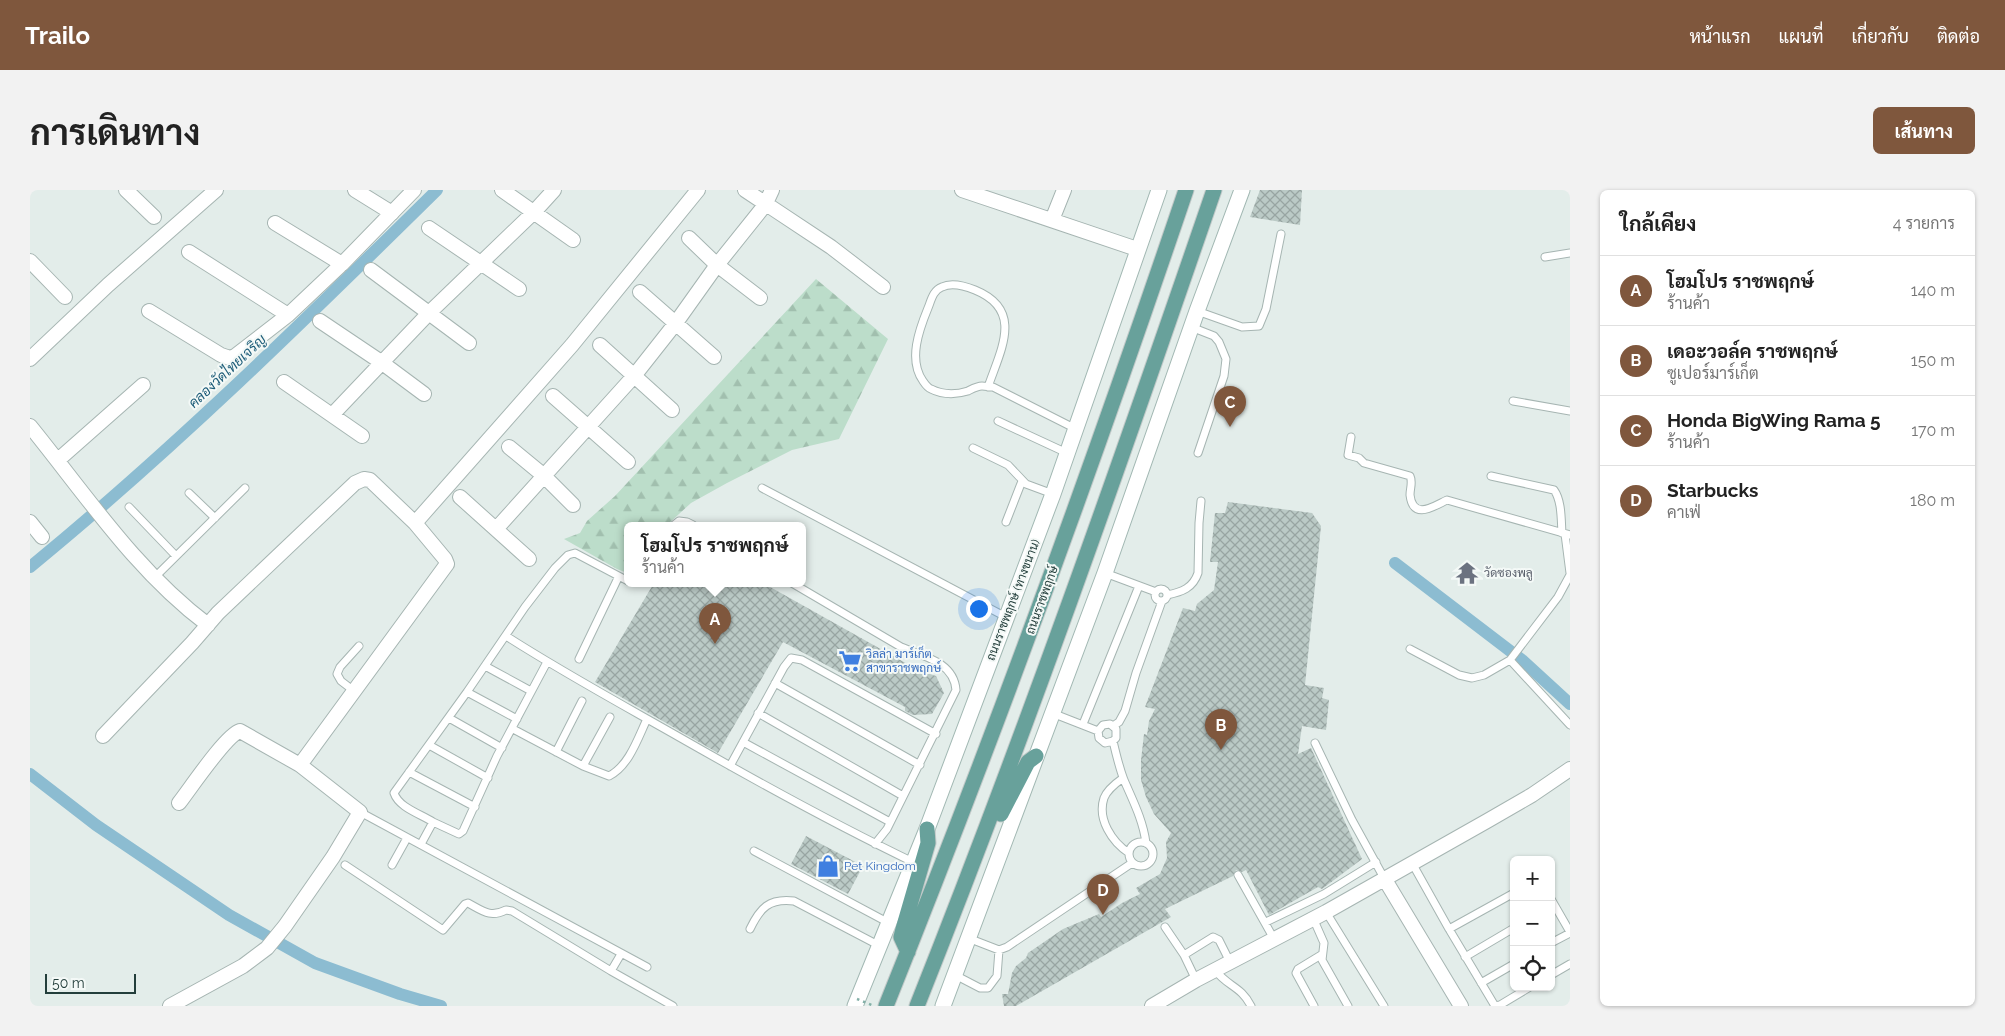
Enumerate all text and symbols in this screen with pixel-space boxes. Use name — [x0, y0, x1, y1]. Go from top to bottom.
text: Trailo — [25, 21, 90, 50]
text: หน้าแรก — [1689, 26, 1751, 47]
text: แผนที่ — [1779, 26, 1823, 47]
text: เกี่ยวกับ — [1851, 26, 1909, 47]
text: ติดต่อ — [1937, 26, 1980, 47]
button: เส้นทาง — [1873, 107, 1975, 154]
text: การเดินทาง — [30, 112, 200, 153]
text: ใกล้เคียง — [1620, 211, 1696, 236]
text: 4 รายการ — [1893, 214, 1955, 233]
text: โฮมโปร ราชพฤกษ์ — [1667, 270, 1814, 292]
text: A — [1631, 281, 1641, 300]
text: 140 m — [1911, 281, 1955, 300]
text: ร้านค้า — [1667, 294, 1710, 313]
water label: คลองวัดไทยเจริญ — [185, 331, 270, 412]
text: เดอะวอล์ค ราชพฤกษ์ — [1667, 340, 1838, 362]
text: B — [1631, 351, 1641, 370]
text: 150 m — [1911, 351, 1955, 370]
text: ซูเปอร์มาร์เก็ต — [1667, 364, 1759, 383]
pin: C — [1214, 386, 1246, 427]
text: Honda BigWing Rama 5 — [1667, 409, 1881, 431]
text: C — [1631, 421, 1641, 440]
text: 170 m — [1911, 421, 1955, 440]
text: ร้านค้า — [1667, 433, 1710, 452]
text: Starbucks — [1667, 479, 1758, 501]
text: D — [1630, 491, 1642, 510]
text: 180 m — [1910, 491, 1955, 510]
text: คาเฟ่ — [1667, 503, 1701, 522]
popup — [624, 522, 806, 587]
text: โฮมโปร ราชพฤกษ์ — [641, 534, 789, 556]
street label: ถนนราชพฤกษ์ (ทางขนาน) — [983, 537, 1043, 663]
text: ร้านค้า — [641, 558, 684, 577]
temple icon: วัดซองพลู — [1454, 560, 1480, 586]
street label: ถนนราชพฤกษ์ — [1023, 564, 1061, 636]
place label: วัดซองพลู — [1484, 566, 1533, 581]
your location — [966, 596, 992, 622]
pin: A — [699, 603, 731, 644]
place label: วิลล่า มาร์เก็ต สาขาราชพฤกษ์ — [865, 645, 942, 675]
supermarket icon: วิลล่า มาร์เก็ต สาขาราชพฤกษ์ — [837, 648, 863, 674]
pin: B — [1205, 709, 1237, 750]
shop icon: Pet Kingdom — [815, 853, 841, 879]
map controls — [1510, 856, 1555, 991]
button: + — [1510, 856, 1555, 901]
place label: Pet Kingdom — [844, 859, 916, 873]
pin: D — [1087, 874, 1119, 915]
button: − — [1510, 901, 1555, 946]
button: locate — [1510, 946, 1555, 991]
scale bar — [45, 971, 136, 994]
text: 50 m — [52, 975, 85, 991]

